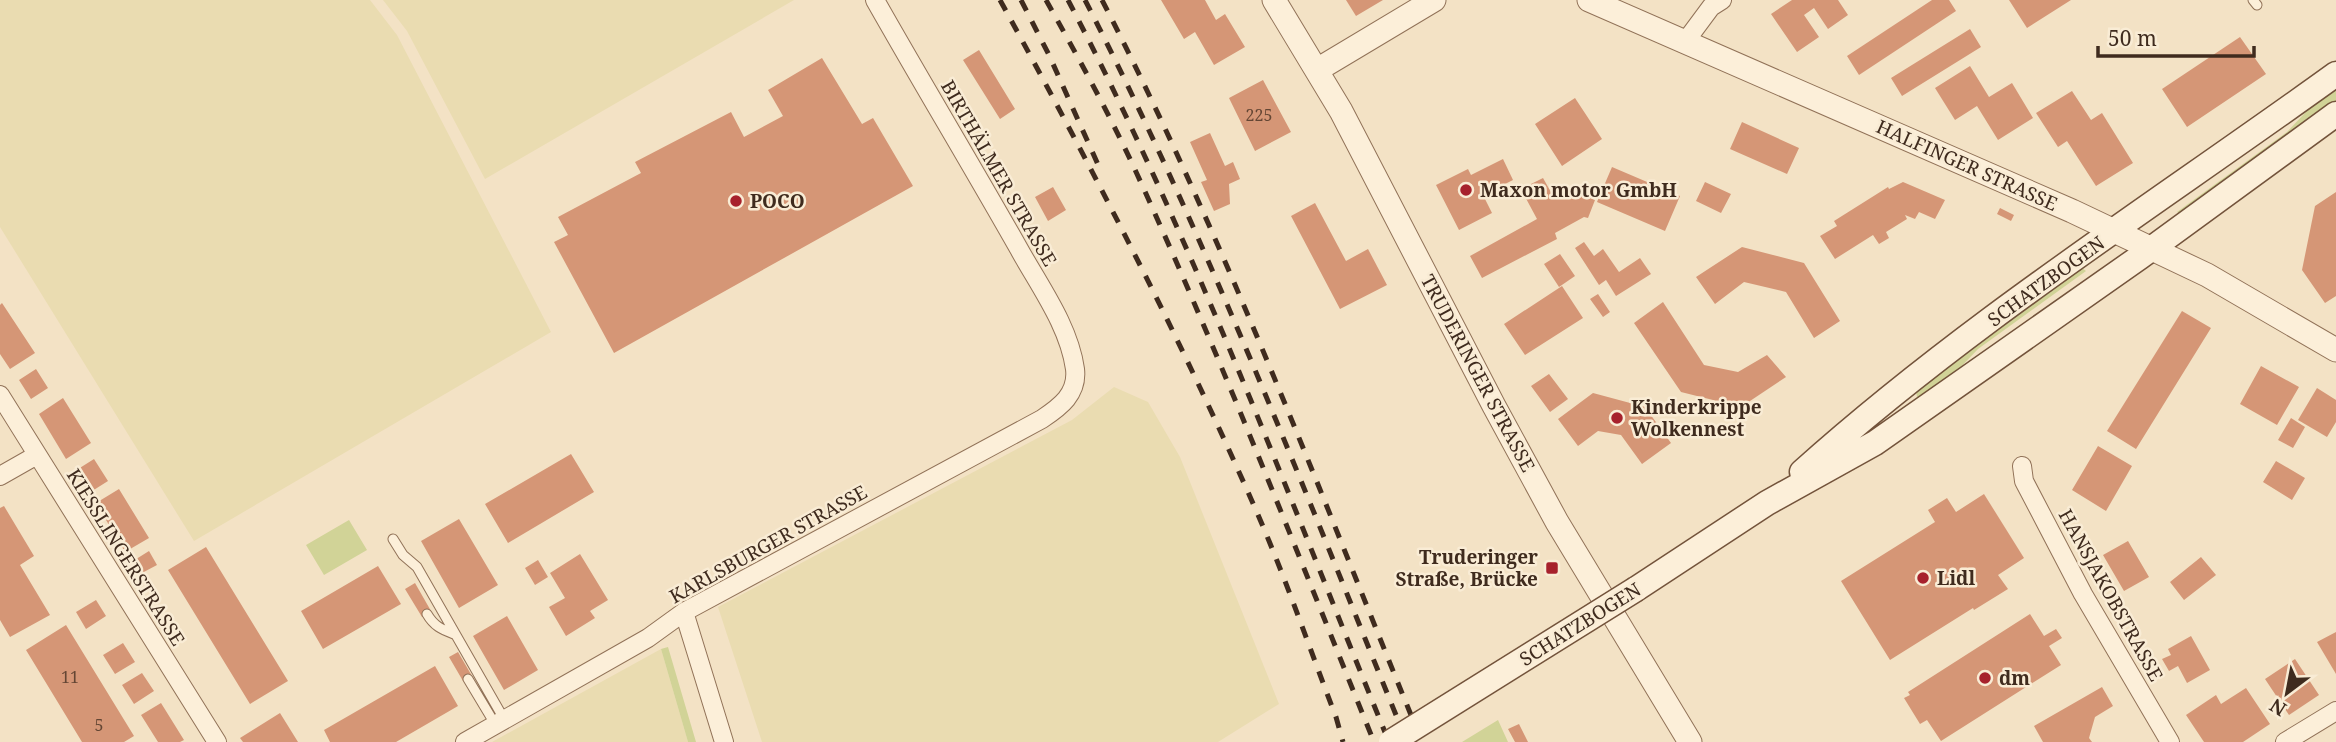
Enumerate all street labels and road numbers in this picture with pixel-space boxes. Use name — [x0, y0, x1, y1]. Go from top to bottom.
street label: BIRTHÄLMER STRASSE — [935, 75, 1063, 271]
street label: HALFINGER STRASSE — [1872, 113, 2062, 217]
street label: SCHATZBOGEN — [1982, 230, 2110, 332]
street label: TRUDERINGER STRASSE — [1415, 270, 1541, 476]
street label: KIESSLINGERSTRASSE — [61, 464, 191, 650]
street label: KARLSBURGER STRASSE — [665, 479, 872, 609]
street label: HANSJAKOBSTRASSE — [2053, 504, 2169, 686]
street label: SCHATZBOGEN — [1514, 576, 1646, 672]

